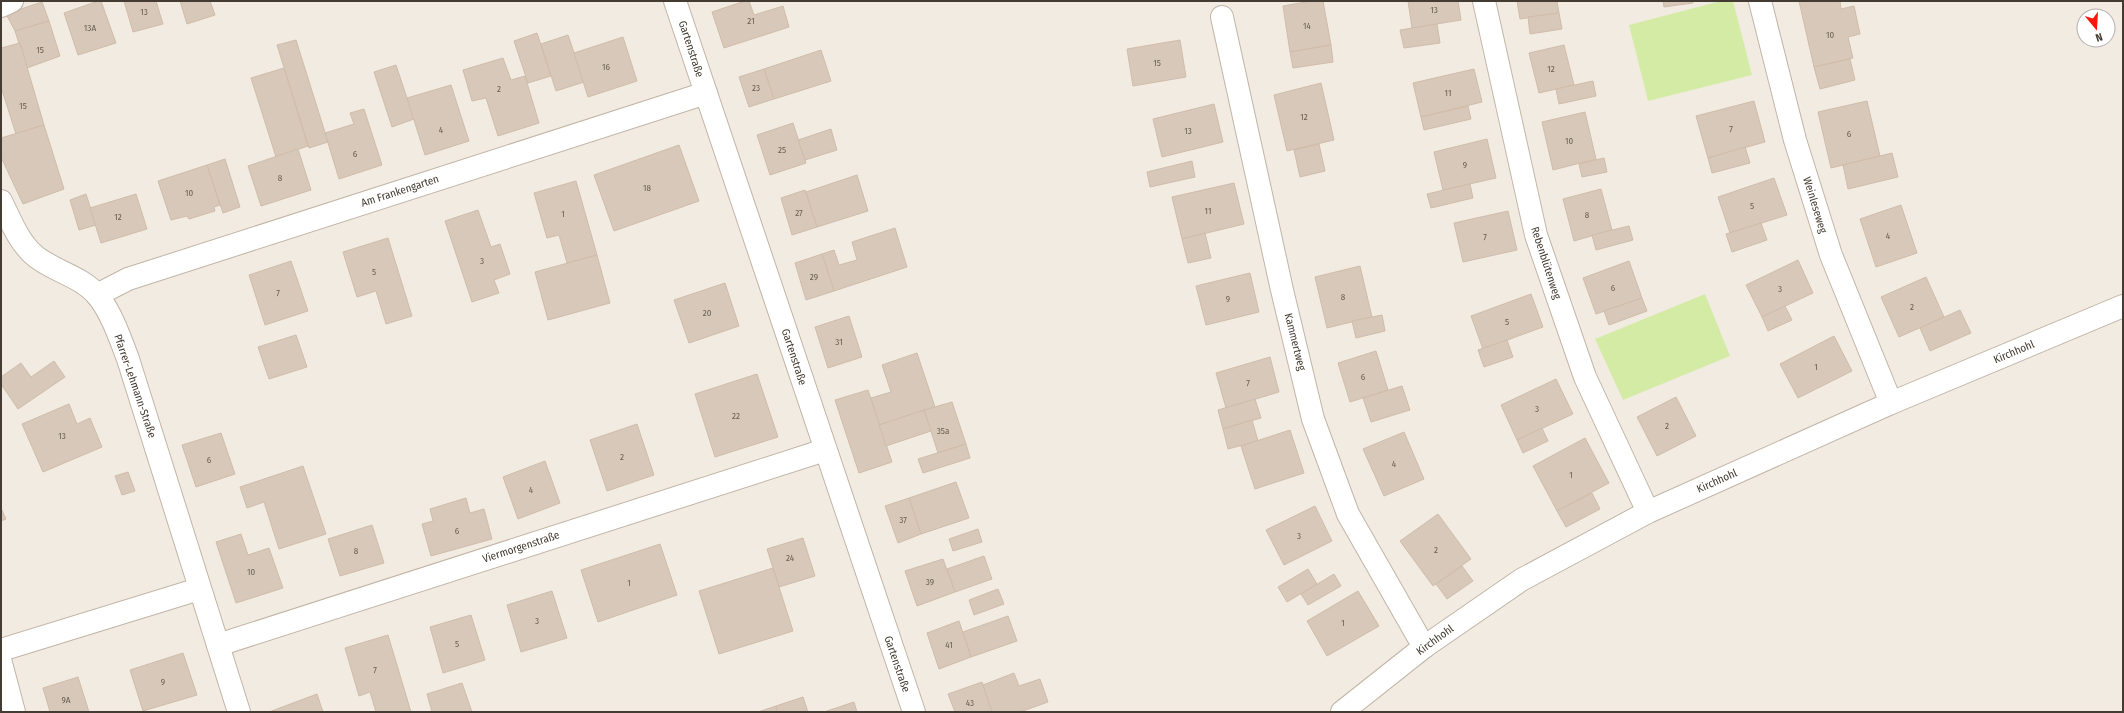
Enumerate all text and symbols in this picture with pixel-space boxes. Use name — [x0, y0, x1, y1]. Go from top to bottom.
house number: 13 — [1430, 5, 1438, 15]
house number: 13 — [140, 7, 148, 17]
north arrow — [2076, 8, 2116, 48]
house number: 21 — [747, 16, 755, 26]
street label: Gartenstraße — [676, 19, 706, 79]
house number: 14 — [1303, 21, 1312, 31]
house number: 13A — [84, 23, 96, 33]
house number: 10 — [1826, 30, 1834, 40]
text: N — [2094, 30, 2104, 44]
house number: 15 — [36, 45, 44, 55]
house number: 15 — [1153, 58, 1161, 68]
house number: 16 — [602, 62, 611, 72]
house number: 12 — [1547, 64, 1555, 74]
house number: 23 — [752, 83, 760, 93]
house number: 2 — [497, 84, 501, 94]
house number: 11 — [1445, 88, 1451, 98]
house number: 15 — [19, 101, 27, 111]
house number: 12 — [1300, 112, 1308, 122]
house number: 7 — [1729, 124, 1733, 134]
house number: 4 — [439, 125, 444, 135]
house number: 13 — [1184, 126, 1192, 136]
house number: 6 — [1847, 129, 1852, 139]
house number: 10 — [1565, 136, 1573, 146]
house number: 25 — [778, 145, 786, 155]
house number: 6 — [353, 149, 358, 159]
house number: 9 — [1463, 160, 1467, 170]
street label: Am Frankengarten — [359, 172, 441, 210]
house number: 8 — [278, 173, 283, 183]
street label: Weinleseweg — [1800, 175, 1830, 236]
house number: 18 — [643, 183, 652, 193]
house number: 10 — [185, 188, 193, 198]
house number: 5 — [1750, 201, 1754, 211]
house number: 11 — [1205, 206, 1211, 216]
house number: 27 — [795, 208, 803, 218]
house number: 1 — [561, 209, 565, 219]
house number: 8 — [1585, 210, 1590, 220]
house number: 12 — [114, 212, 122, 222]
street label: Rebenblütenweg — [1528, 225, 1564, 302]
house number: 4 — [1886, 231, 1891, 241]
house number: 7 — [1483, 232, 1487, 242]
house number: 3 — [480, 256, 484, 266]
house number: 5 — [372, 267, 376, 277]
house number: 29 — [810, 272, 818, 282]
house number: 6 — [1611, 283, 1616, 293]
house number: 3 — [1778, 284, 1782, 294]
house number: 7 — [276, 288, 280, 298]
house number: 8 — [1341, 292, 1346, 302]
house number: 9 — [1226, 294, 1230, 304]
house number: 2 — [1910, 302, 1914, 312]
house number: 20 — [703, 308, 712, 318]
street label: Kammertweg — [1282, 312, 1309, 373]
house number: 5 — [1505, 317, 1509, 327]
street label: Gartenstraße — [779, 327, 809, 387]
street label: Pfarrer-Lehmann-Straße — [111, 332, 159, 440]
house number: 31 — [835, 337, 843, 347]
street label: Kirchhohl — [1992, 338, 2036, 366]
house number: 1 — [1814, 362, 1818, 372]
house number: 6 — [1361, 372, 1366, 382]
house number: 7 — [1246, 378, 1250, 388]
house number: 3 — [1535, 404, 1539, 414]
house number: 22 — [732, 411, 740, 421]
house number: 2 — [1665, 421, 1669, 431]
house number: 35a — [937, 426, 950, 436]
house number: 13 — [58, 431, 66, 441]
house number: 2 — [620, 452, 624, 462]
house number: 6 — [207, 455, 212, 465]
house number: 4 — [1392, 459, 1397, 469]
street label: Kirchhohl — [1695, 466, 1739, 496]
house number: 1 — [1569, 470, 1573, 480]
house number: 4 — [529, 485, 534, 495]
house number: 37 — [899, 515, 907, 525]
house number: 6 — [455, 526, 460, 536]
street label: Viermorgenstraße — [481, 528, 561, 566]
house number: 3 — [1297, 531, 1301, 541]
house number: 2 — [1434, 545, 1438, 555]
house number: 8 — [354, 546, 359, 556]
house number: 24 — [786, 553, 795, 563]
house number: 10 — [247, 567, 255, 577]
house number: 39 — [926, 577, 934, 587]
house number: 1 — [627, 578, 631, 588]
house number: 3 — [535, 616, 539, 626]
house number: 1 — [1341, 618, 1345, 628]
street label: Kirchhohl — [1414, 622, 1456, 658]
street label: Gartenstraße — [881, 634, 913, 694]
house number: 5 — [455, 639, 459, 649]
house number: 41 — [945, 640, 953, 650]
house number: 7 — [373, 665, 377, 675]
house number: 9 — [161, 677, 165, 687]
house number: 9A — [61, 695, 71, 705]
house number: 43 — [966, 698, 974, 708]

